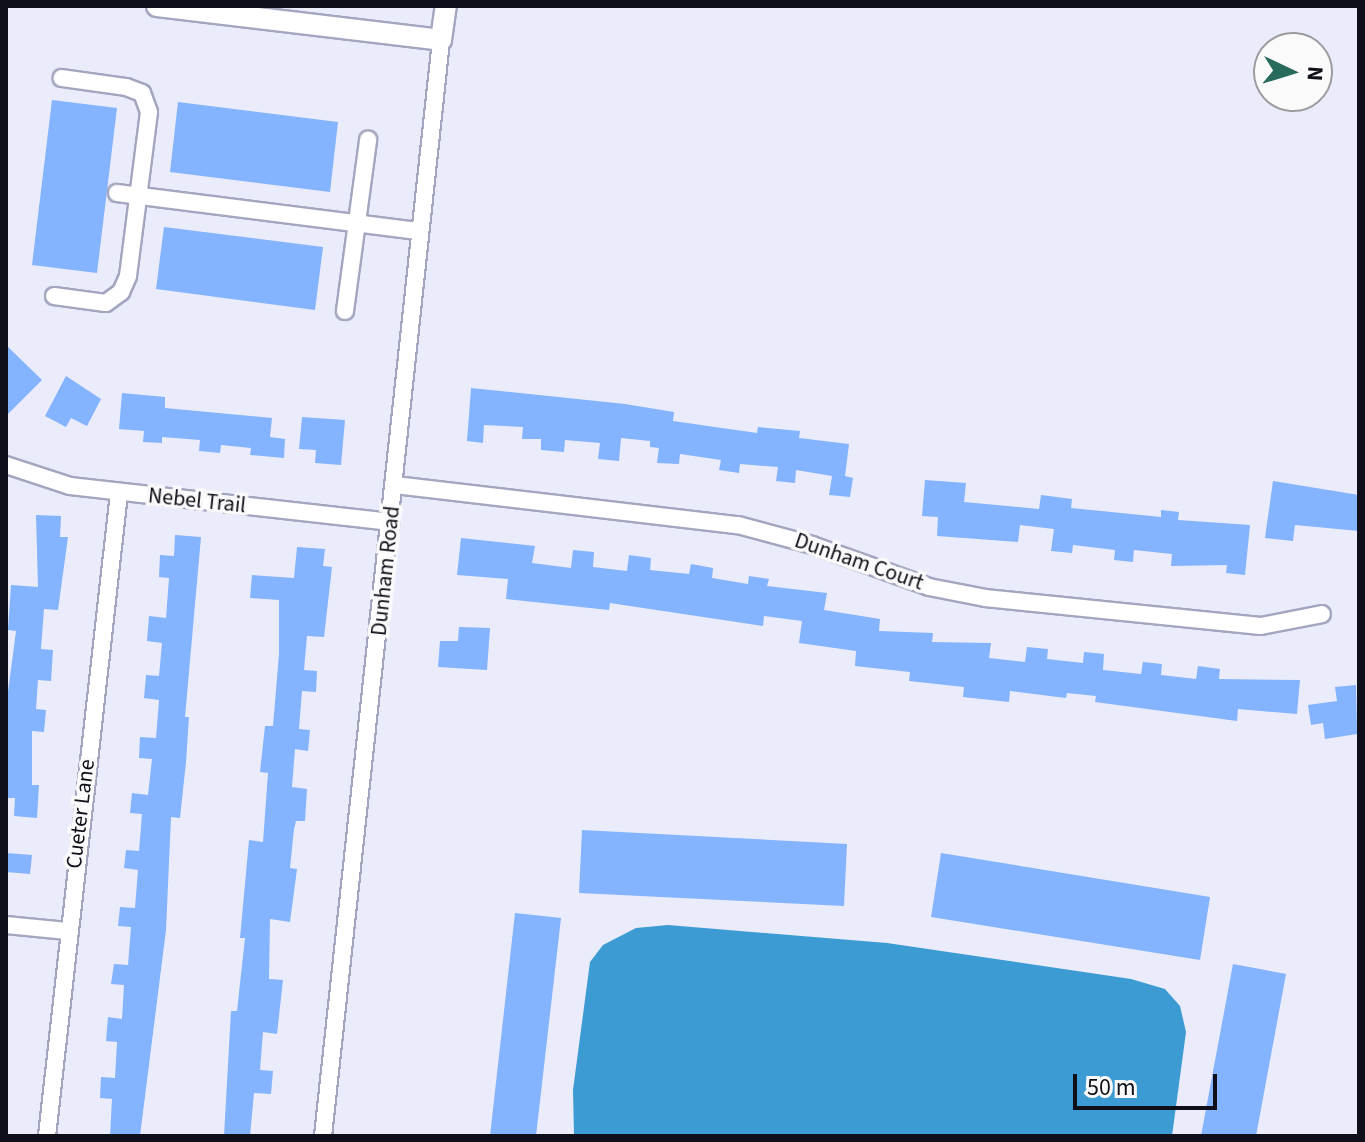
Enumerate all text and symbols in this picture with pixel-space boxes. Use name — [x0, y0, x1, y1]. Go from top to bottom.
north arrow — [1253, 32, 1333, 112]
text: N — [1298, 65, 1331, 82]
street label: Nebel Trail — [147, 483, 247, 519]
street label: Dunham Road — [366, 505, 406, 637]
street label: Dunham Court — [791, 528, 927, 596]
street label: Cueter Lane — [61, 758, 101, 870]
scale bar — [1077, 1058, 1221, 1108]
text: 50 m — [1087, 1070, 1136, 1105]

